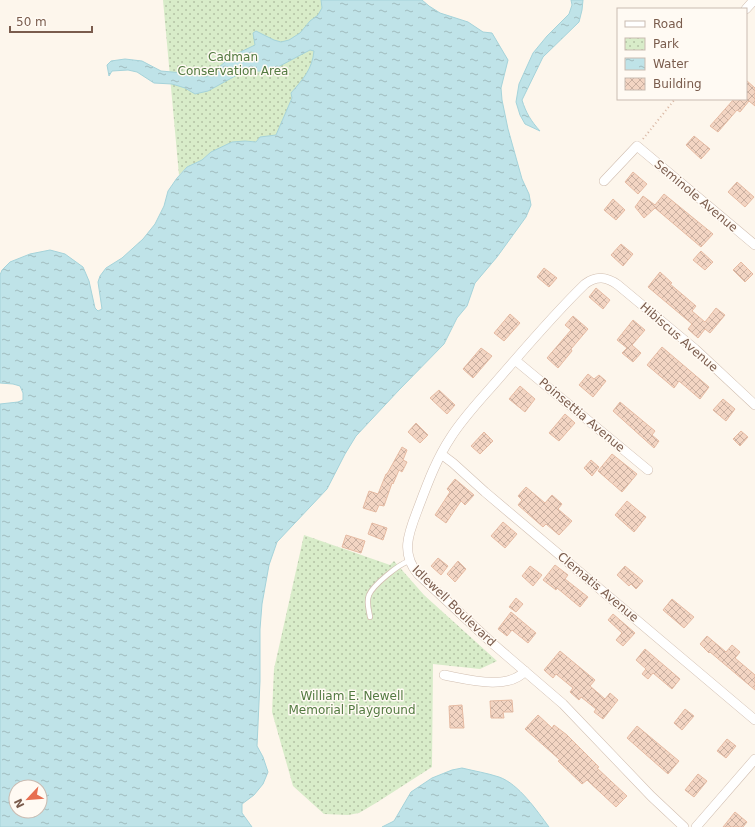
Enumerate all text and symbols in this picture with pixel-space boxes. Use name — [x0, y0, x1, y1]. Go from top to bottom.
scale bar — [10, 8, 92, 34]
legend — [617, 8, 747, 100]
text: 50 m — [16, 15, 47, 29]
text: Road — [653, 17, 683, 31]
text: Park — [653, 37, 679, 51]
park label: Cadman Conservation Area — [178, 50, 288, 78]
text: Water — [653, 57, 689, 71]
text: Building — [653, 77, 702, 91]
street label: Seminole Avenue — [652, 157, 740, 235]
street label: Hibiscus Avenue — [637, 299, 721, 375]
street label: Poinsettia Avenue — [536, 375, 628, 455]
street label: Clematis Avenue — [555, 549, 641, 625]
street label: Idlewell Boulevard — [409, 563, 499, 649]
park label: William E. Newell Memorial Playground — [288, 689, 416, 717]
north arrow — [8, 779, 48, 819]
text: N — [12, 796, 27, 810]

